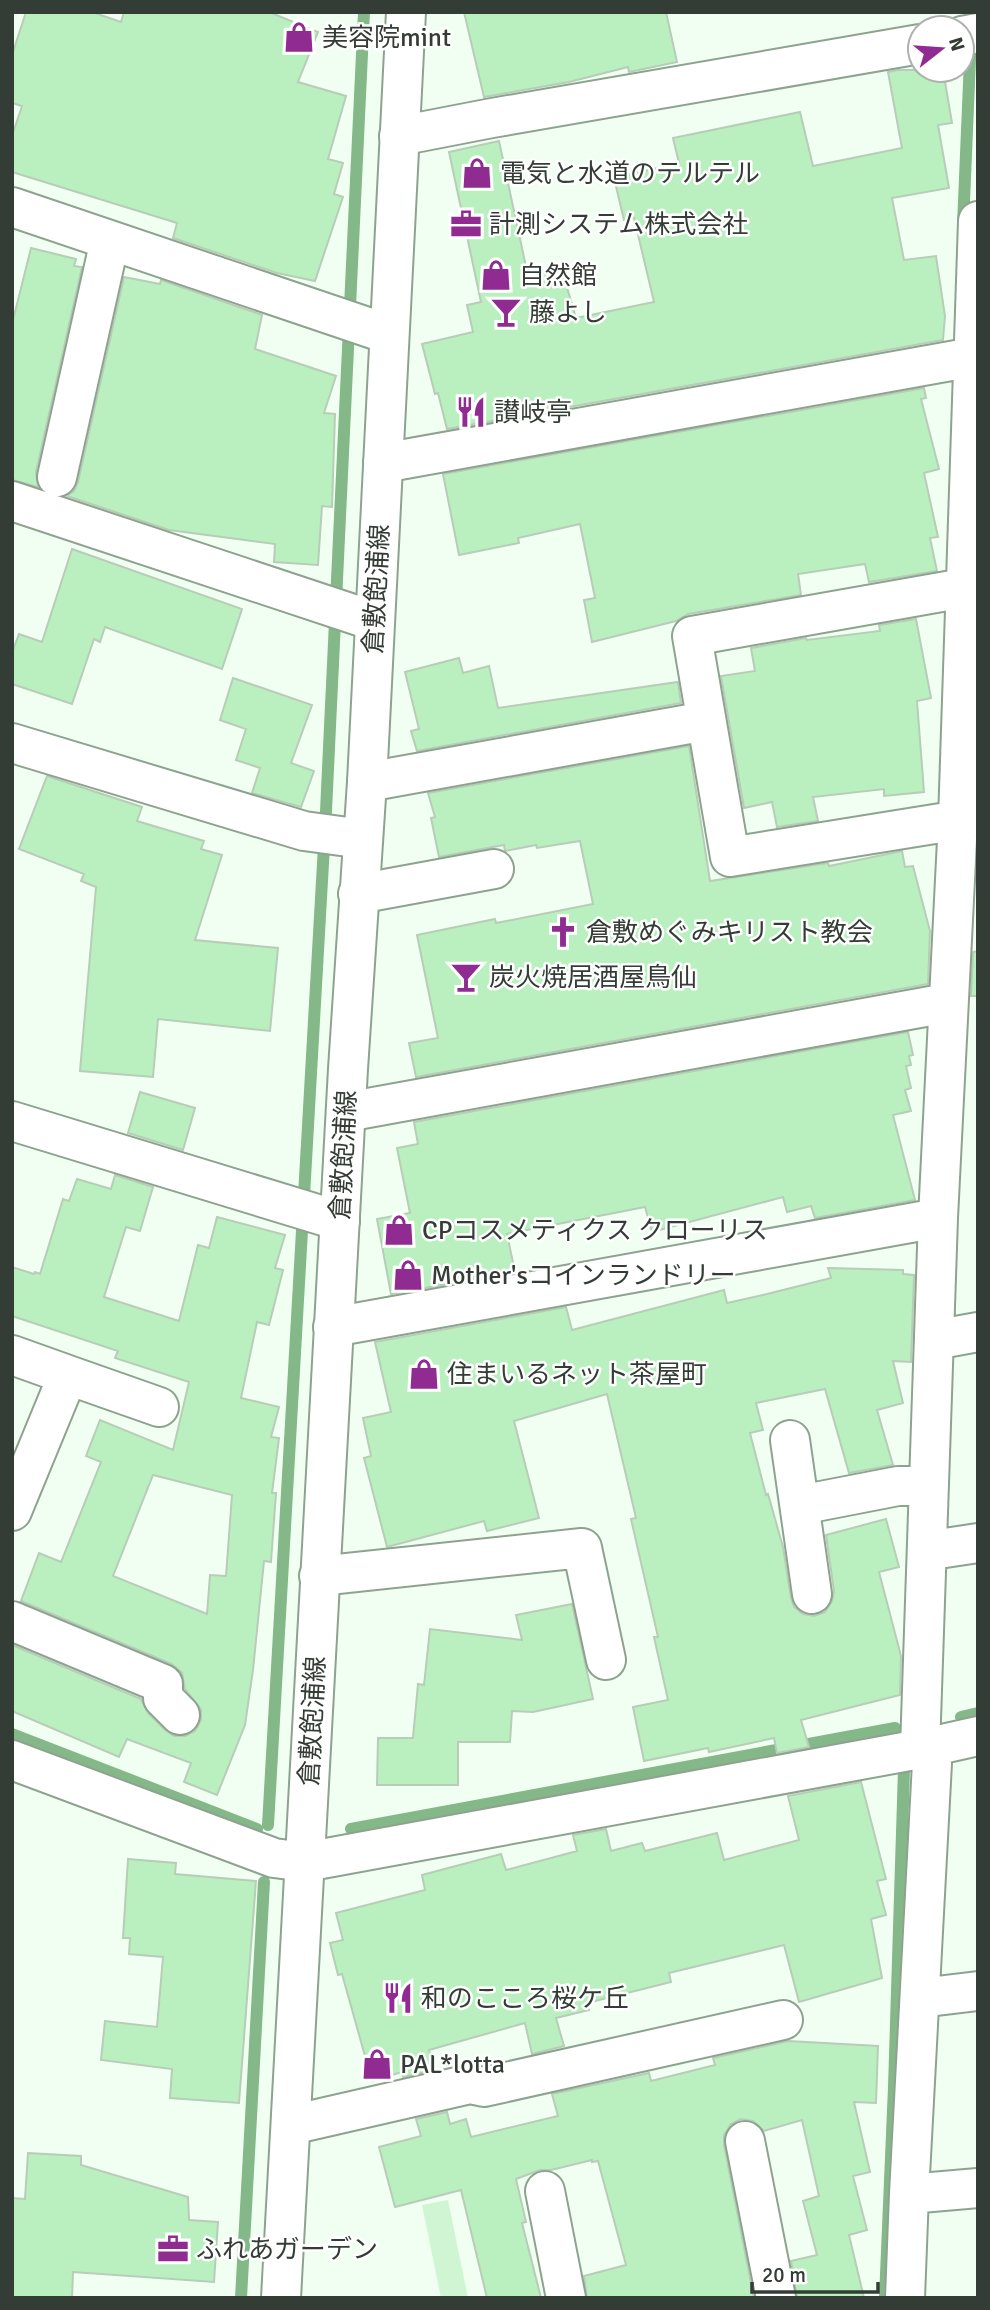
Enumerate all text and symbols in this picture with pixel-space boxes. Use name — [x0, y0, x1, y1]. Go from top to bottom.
north arrow — [906, 14, 976, 84]
shop icon: 美容院mint — [282, 20, 316, 54]
place label: 美容院mint — [322, 22, 451, 54]
text: N — [943, 34, 970, 54]
shop icon: 電気と水道のテルテル — [460, 156, 494, 190]
place label: 電気と水道のテルテル — [500, 158, 760, 190]
office icon: 計測システム株式会社 — [449, 207, 483, 241]
place label: 計測システム株式会社 — [489, 209, 748, 241]
shop icon: 自然館 — [479, 258, 513, 292]
place label: 自然館 — [519, 260, 597, 292]
bar icon: 藤よし — [489, 295, 523, 329]
place label: 藤よし — [529, 297, 607, 329]
restaurant icon: 讃岐亭 — [454, 395, 488, 429]
place label: 讃岐亭 — [494, 397, 572, 429]
street label: 倉敷飽浦線 — [358, 523, 396, 655]
church icon: 倉敷めぐみキリスト教会 — [546, 915, 580, 949]
place label: 倉敷めぐみキリスト教会 — [586, 917, 873, 949]
bar icon: 炭火焼居酒屋鳥仙 — [449, 960, 483, 994]
place label: 炭火焼居酒屋鳥仙 — [489, 962, 697, 994]
street label: 倉敷飽浦線 — [325, 1089, 363, 1221]
shop icon: CPコスメティクス クローリス — [382, 1213, 416, 1247]
place label: CPコスメティクス クローリス — [422, 1215, 768, 1247]
shop icon: Mother'sコインランドリー — [391, 1258, 425, 1292]
place label: Mother'sコインランドリー — [431, 1260, 736, 1292]
shop icon: 住まいるネット茶屋町 — [407, 1357, 441, 1391]
place label: 住まいるネット茶屋町 — [447, 1359, 707, 1391]
street label: 倉敷飽浦線 — [294, 1655, 332, 1787]
restaurant icon: 和のこころ桜ケ丘 — [381, 1981, 415, 2015]
place label: 和のこころ桜ケ丘 — [421, 1983, 629, 2015]
shop icon: PAL*lotta — [360, 2047, 394, 2081]
place label: PAL*lotta — [400, 2049, 505, 2081]
office icon: ふれあガーデン — [156, 2232, 190, 2266]
place label: ふれあガーデン — [196, 2234, 378, 2266]
scale bar — [752, 2250, 878, 2294]
text: 20 m — [762, 2262, 806, 2288]

